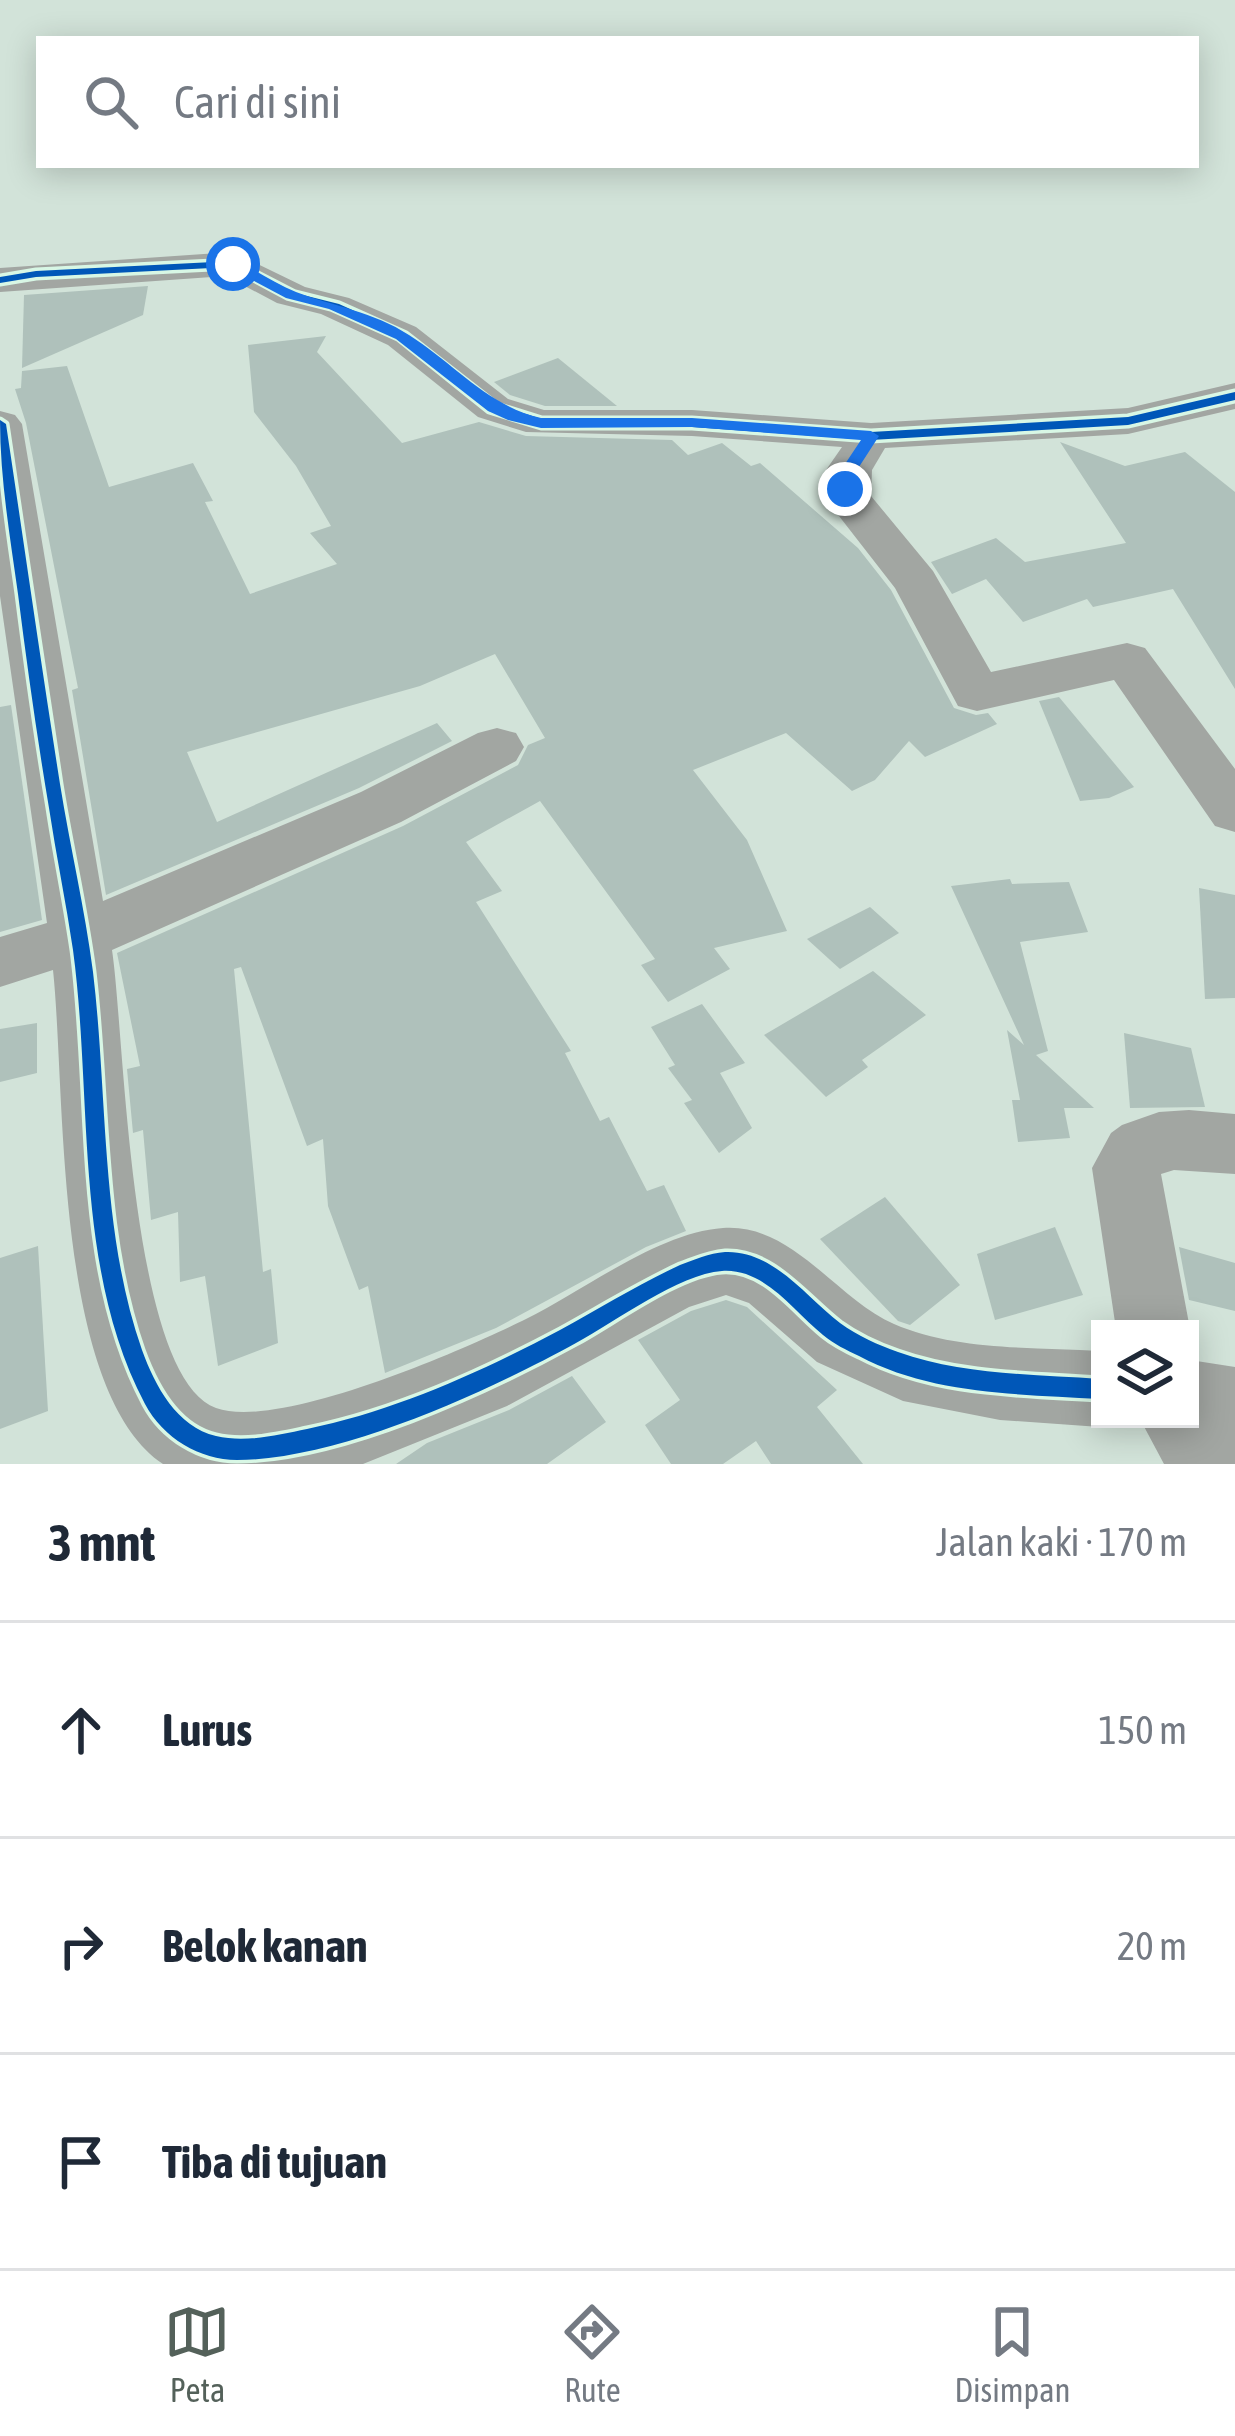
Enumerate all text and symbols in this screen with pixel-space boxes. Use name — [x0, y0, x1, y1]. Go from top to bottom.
search box — [36, 36, 1199, 168]
icon: search — [78, 69, 144, 135]
text: Cari di sini — [174, 76, 341, 128]
route start — [206, 237, 260, 291]
route end — [818, 462, 872, 516]
map controls — [1091, 1320, 1199, 1428]
button: layers — [1091, 1320, 1199, 1428]
text: 3 mnt — [48, 1513, 155, 1572]
text: Jalan kaki · 170 m — [936, 1520, 1187, 1564]
icon: ahead — [48, 1697, 114, 1763]
text: Lurus — [162, 1704, 252, 1756]
text: 150 m — [1099, 1708, 1187, 1752]
icon: right — [48, 1913, 114, 1979]
text: Belok kanan — [162, 1920, 368, 1972]
text: 20 m — [1117, 1924, 1187, 1968]
icon: arrive — [48, 2129, 114, 2195]
text: Tiba di tujuan — [162, 2136, 387, 2188]
tab: Peta — [164, 2299, 230, 2409]
tab: Rute — [559, 2299, 625, 2409]
tab: Disimpan — [954, 2299, 1070, 2409]

